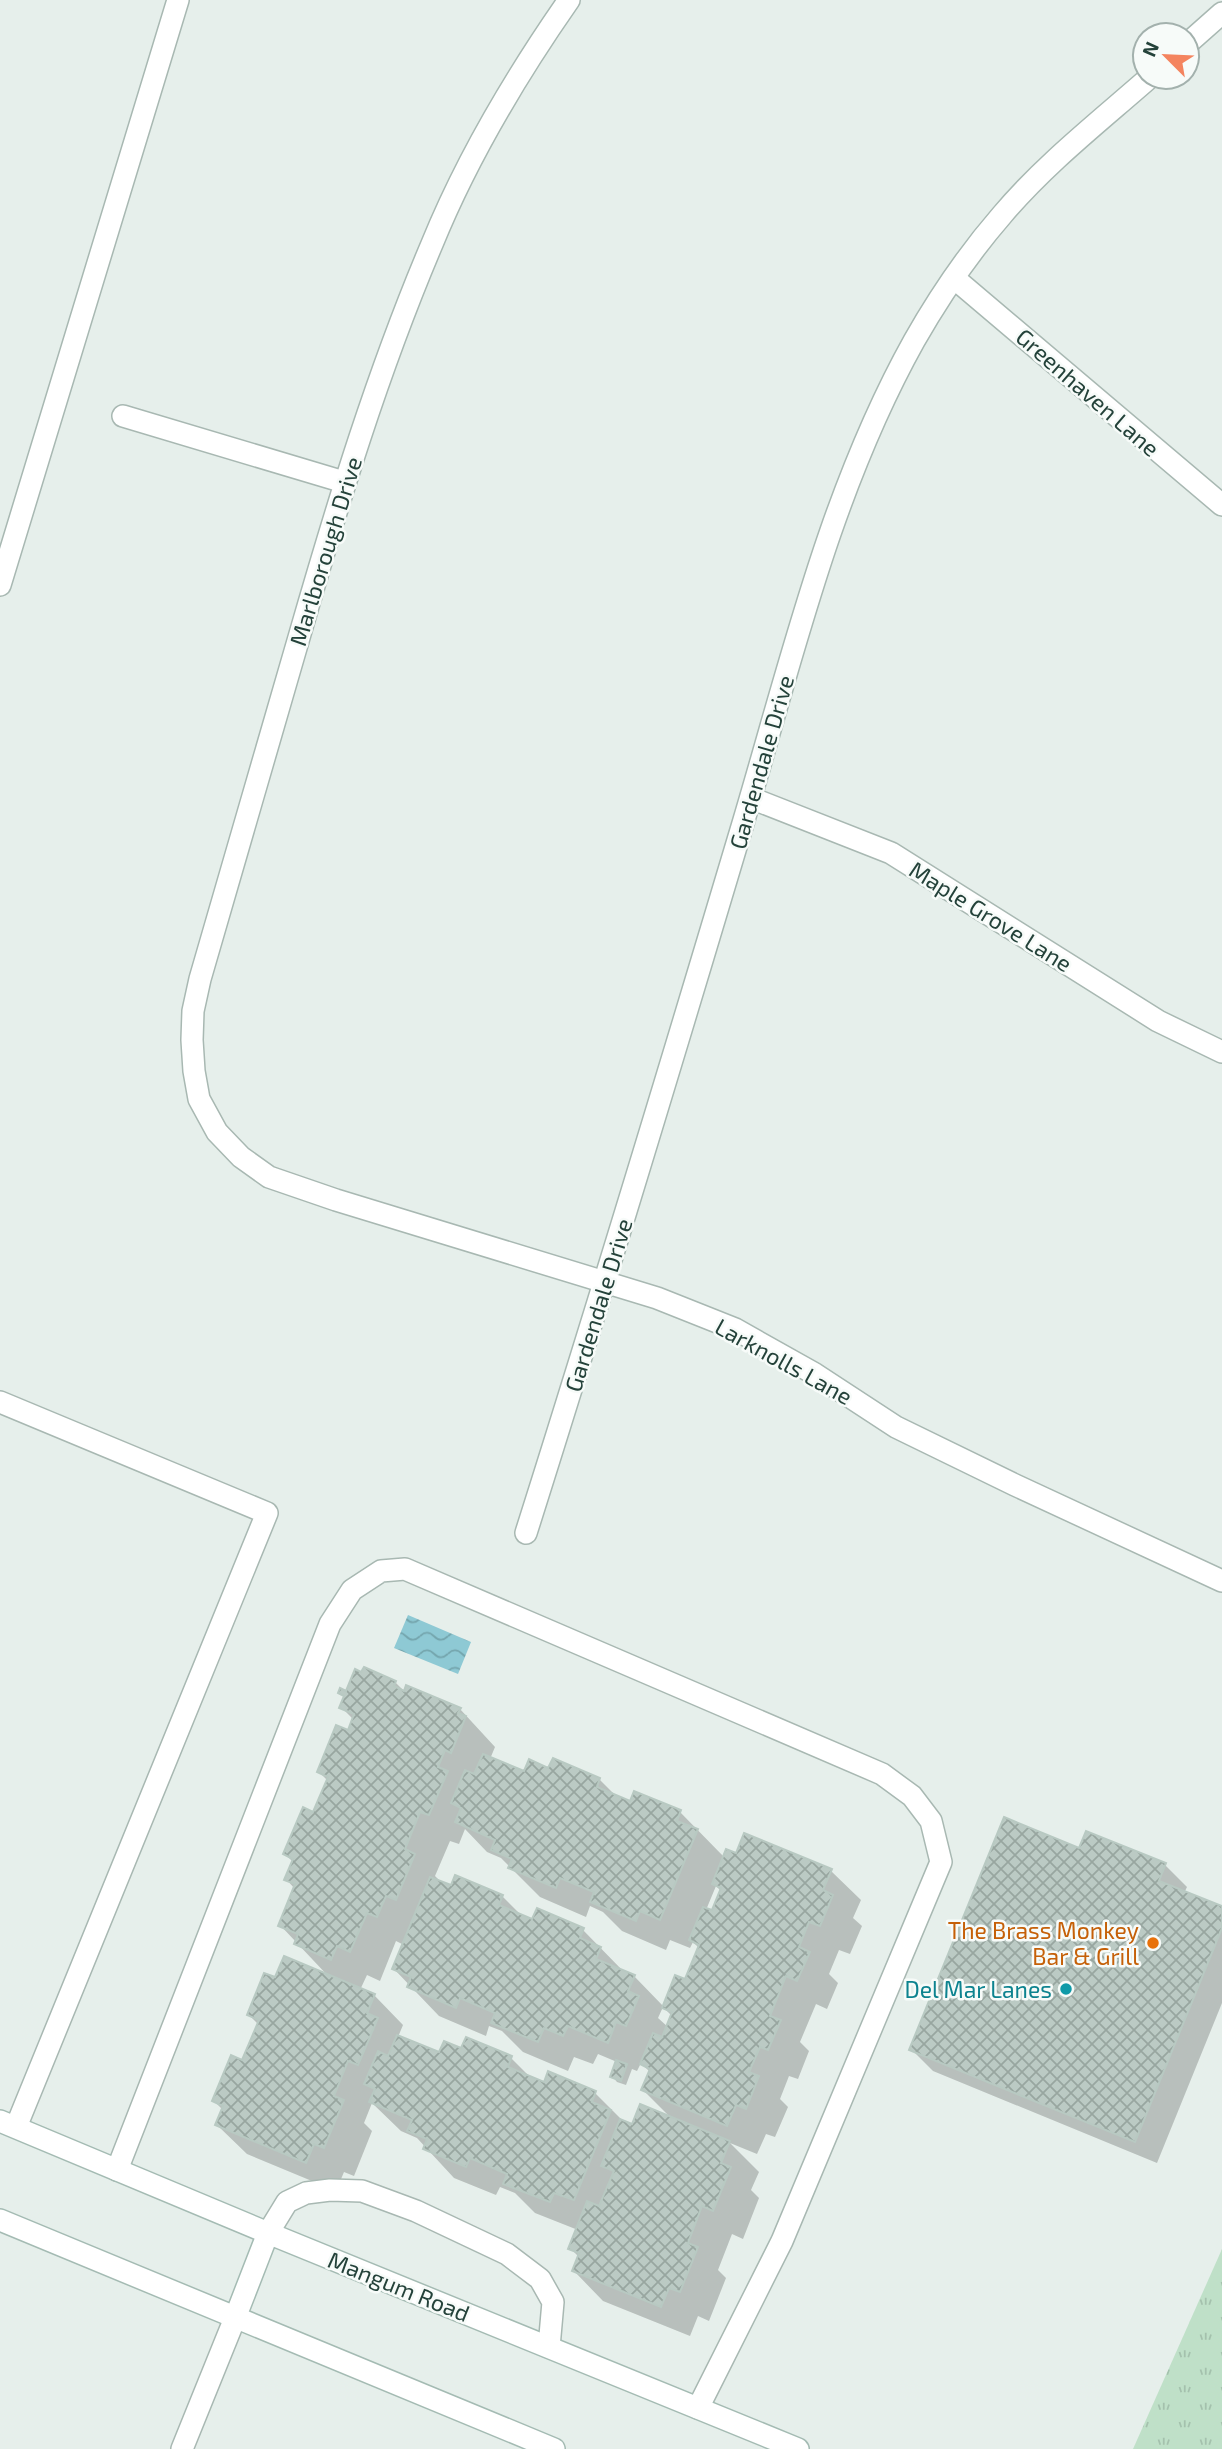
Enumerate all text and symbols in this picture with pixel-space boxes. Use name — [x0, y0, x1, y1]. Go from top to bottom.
north arrow — [1131, 21, 1201, 91]
text: N — [1137, 38, 1163, 60]
street label: Greenhaven Lane — [1011, 322, 1165, 462]
street label: Marlborough Drive — [283, 453, 367, 649]
street label: Gardendale Drive — [723, 672, 799, 852]
street label: Maple Grove Lane — [905, 855, 1077, 977]
street label: Gardendale Drive — [558, 1215, 638, 1395]
street label: Larknolls Lane — [711, 1312, 857, 1410]
place label: The Brass Monkey Bar & Grill — [948, 1916, 1139, 1970]
marker: The Brass Monkey Bar & Grill — [1145, 1935, 1161, 1951]
place label: Del Mar Lanes — [904, 1975, 1052, 2003]
marker: Del Mar Lanes — [1058, 1981, 1074, 1997]
street label: Mangum Road — [324, 2245, 474, 2327]

